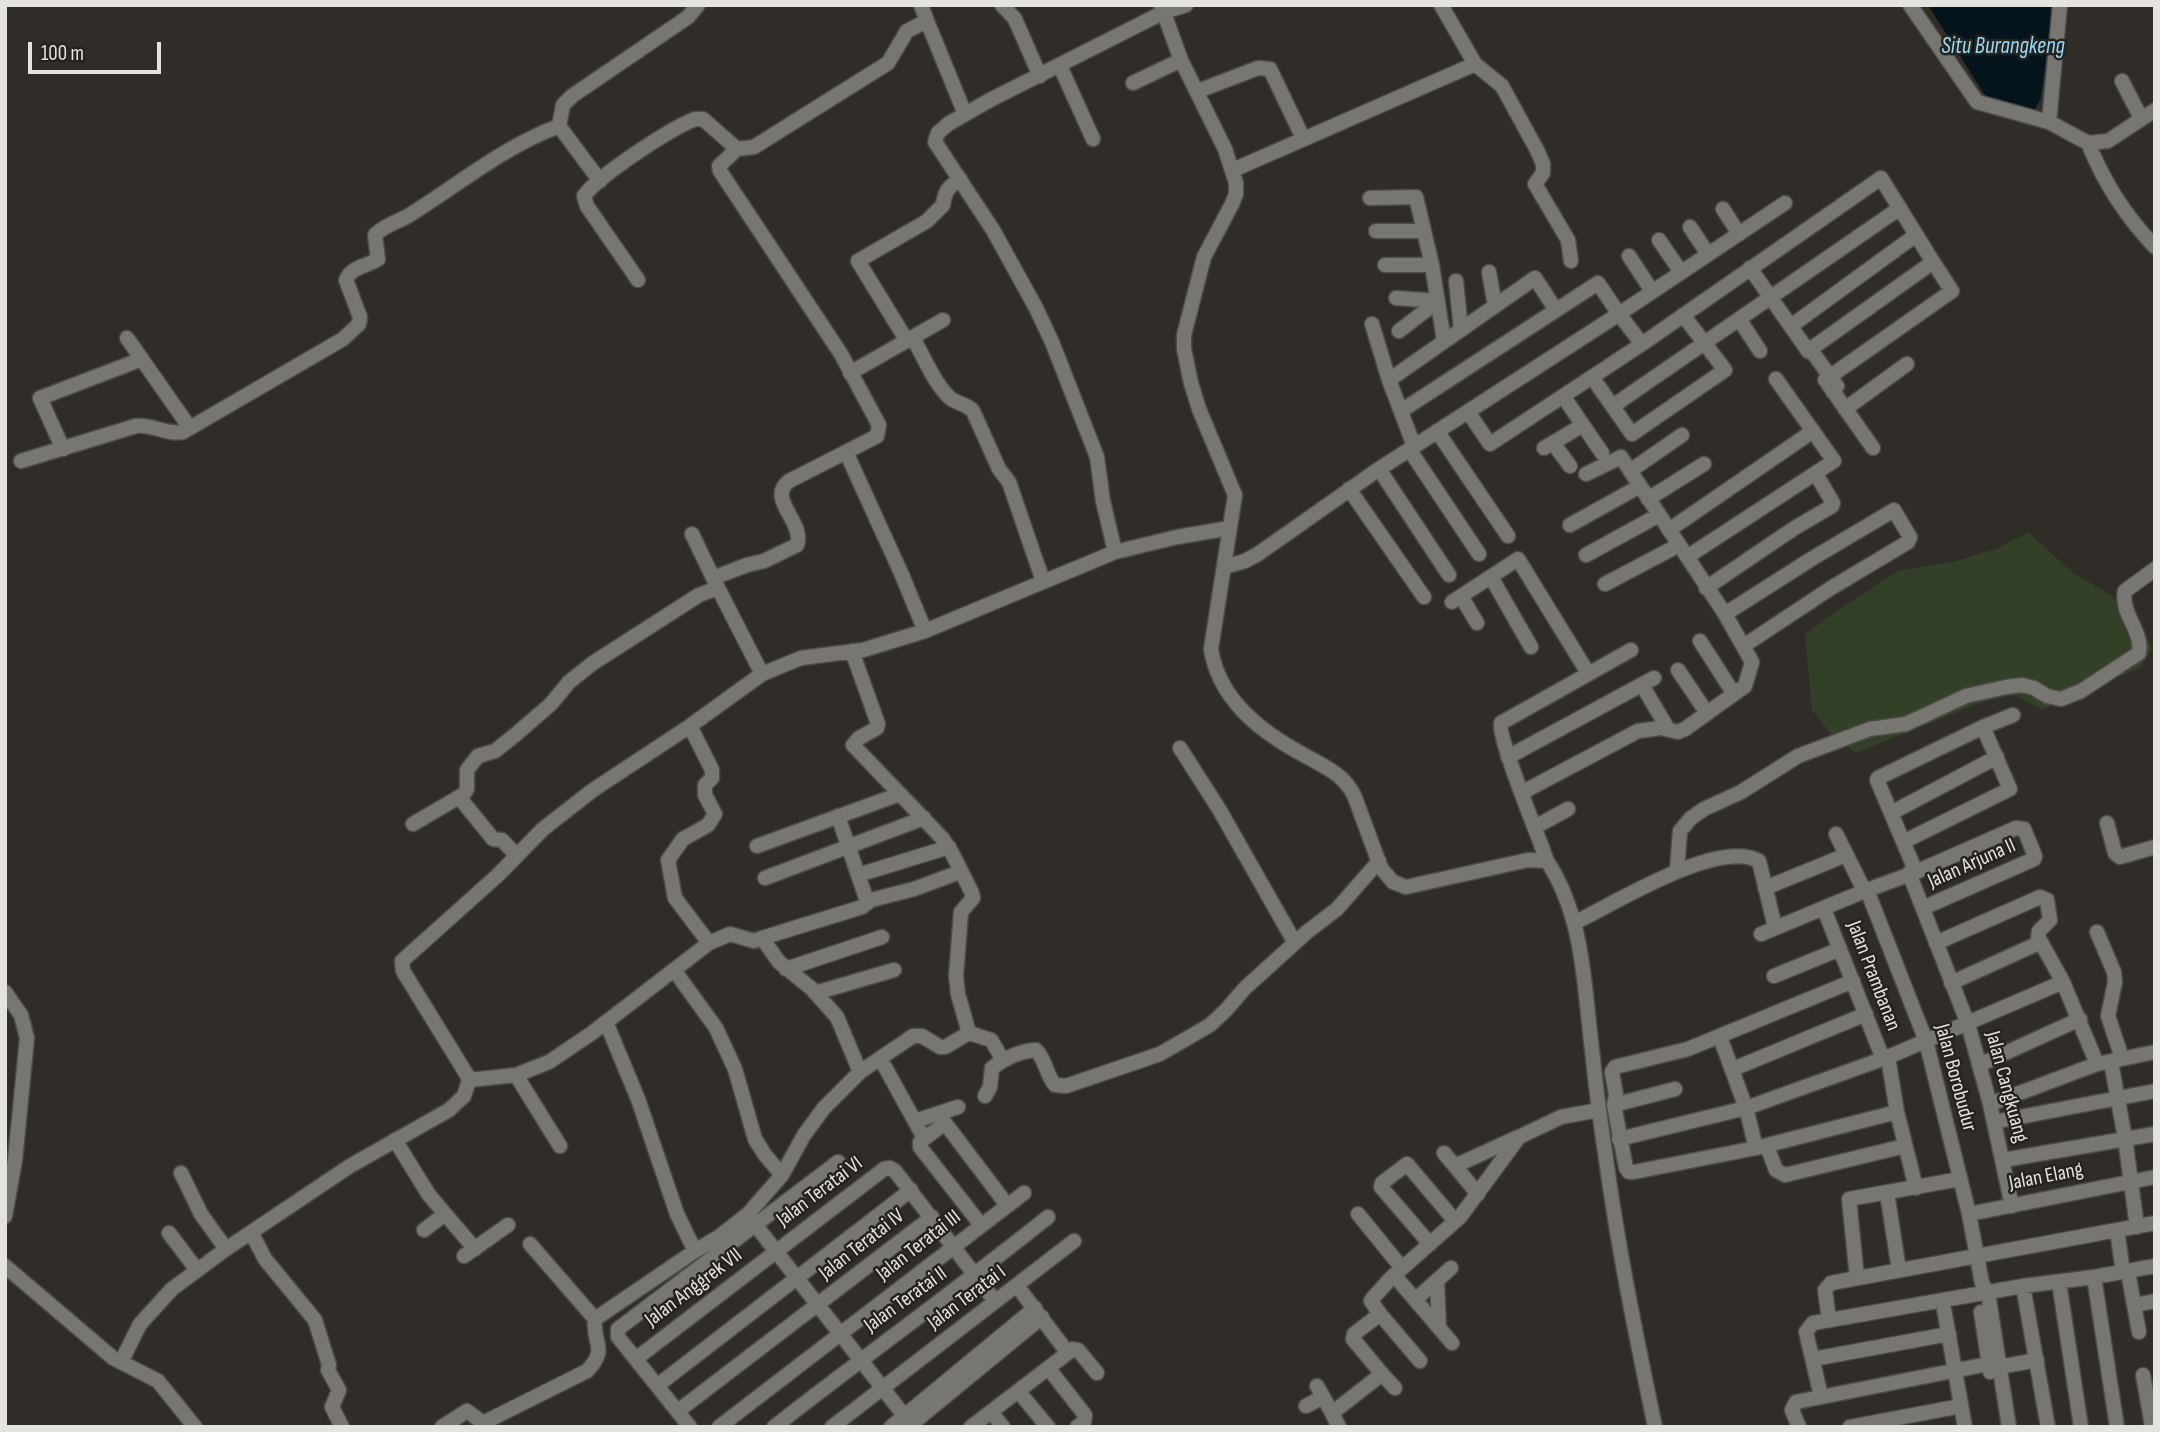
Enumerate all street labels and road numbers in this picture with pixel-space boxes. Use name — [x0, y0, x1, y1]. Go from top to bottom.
street label: Jalan Arjuna II — [1924, 833, 2020, 895]
street label: Jalan Prambanan — [1841, 917, 1905, 1035]
street label: Jalan Borobudur — [1929, 1022, 1981, 1134]
street label: Jalan Cangkuang — [1979, 1029, 2033, 1145]
street label: Jalan Teratai VI — [772, 1151, 868, 1233]
street label: Jalan Elang — [2007, 1158, 2085, 1196]
street label: Jalan Teratai IV — [814, 1204, 910, 1286]
street label: Jalan Teratai III — [872, 1205, 966, 1287]
street label: Jalan Anggrek VII — [640, 1243, 748, 1333]
street label: Jalan Teratai I — [923, 1260, 1011, 1336]
street label: Jalan Teratai II — [860, 1262, 952, 1338]

